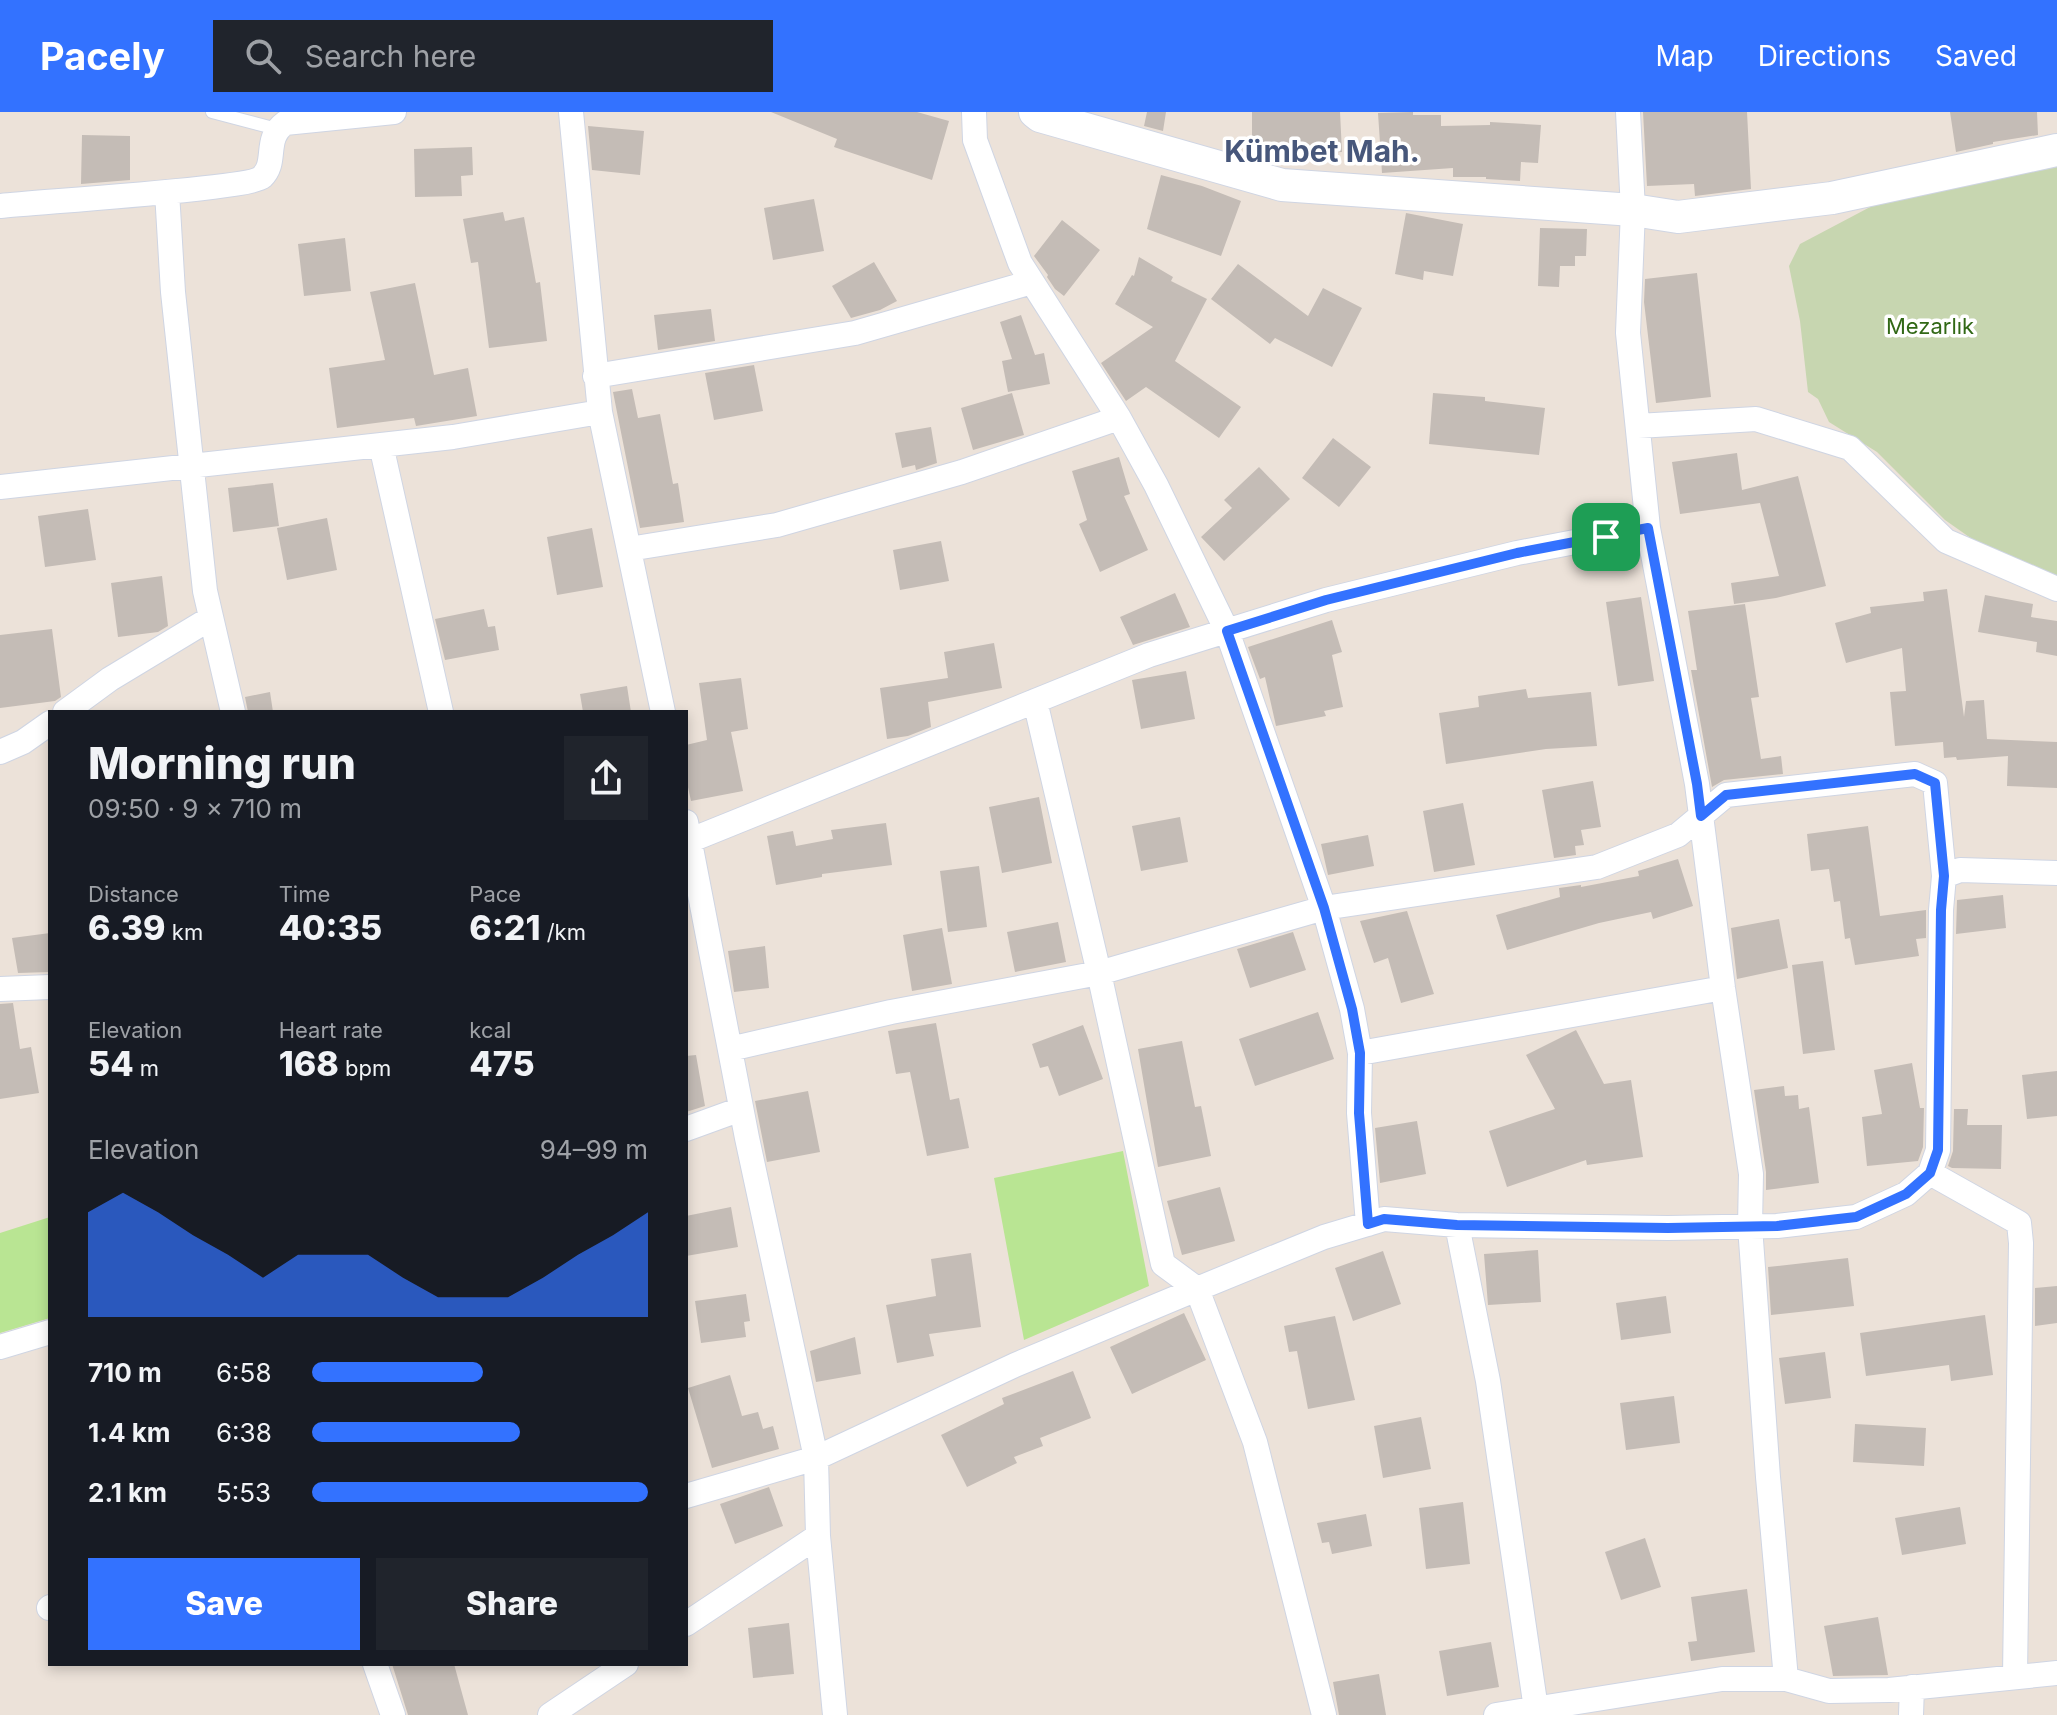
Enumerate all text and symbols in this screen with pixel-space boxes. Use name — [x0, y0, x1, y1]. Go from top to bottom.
search box — [213, 20, 773, 92]
text: Pacely — [40, 33, 165, 79]
icon: search — [241, 34, 285, 78]
text: Search here — [305, 38, 476, 74]
text: Map — [1655, 39, 1714, 73]
text: Directions — [1758, 39, 1891, 73]
text: Saved — [1935, 39, 2017, 73]
district label: Kümbet Mah. — [1224, 133, 1420, 169]
park label: Mezarlık — [1886, 313, 1974, 339]
pin — [1572, 503, 1640, 571]
icon: arrive — [1584, 515, 1628, 559]
text: Morning run — [88, 736, 356, 790]
button: share — [564, 736, 648, 820]
text: 09:50 · 9 × 710 m — [88, 793, 302, 824]
text: Distance — [88, 881, 179, 907]
text: Time — [279, 881, 330, 907]
text: Pace — [469, 881, 521, 907]
text: 6.39 — [88, 907, 166, 948]
text: 40:35 — [279, 907, 382, 948]
text: 6:21 — [469, 907, 541, 948]
text: km — [166, 919, 203, 945]
text: /km — [541, 919, 586, 945]
text: Elevation — [88, 1017, 182, 1043]
text: Heart rate — [279, 1017, 383, 1043]
text: kcal — [469, 1017, 511, 1043]
text: 54 — [88, 1043, 134, 1084]
text: 168 — [279, 1043, 339, 1084]
text: 475 — [469, 1043, 535, 1084]
text: m — [134, 1055, 159, 1081]
text: bpm — [339, 1055, 391, 1081]
text: Elevation — [88, 1134, 199, 1165]
text: 94–99 m — [540, 1134, 648, 1165]
text: 710 m — [88, 1357, 162, 1388]
text: 6:58 — [216, 1357, 272, 1388]
text: 1.4 km — [88, 1417, 170, 1448]
text: 6:38 — [216, 1417, 272, 1448]
text: 2.1 km — [88, 1477, 167, 1508]
text: 5:53 — [216, 1477, 271, 1508]
button: Save — [88, 1558, 360, 1650]
button: Share — [376, 1558, 648, 1650]

